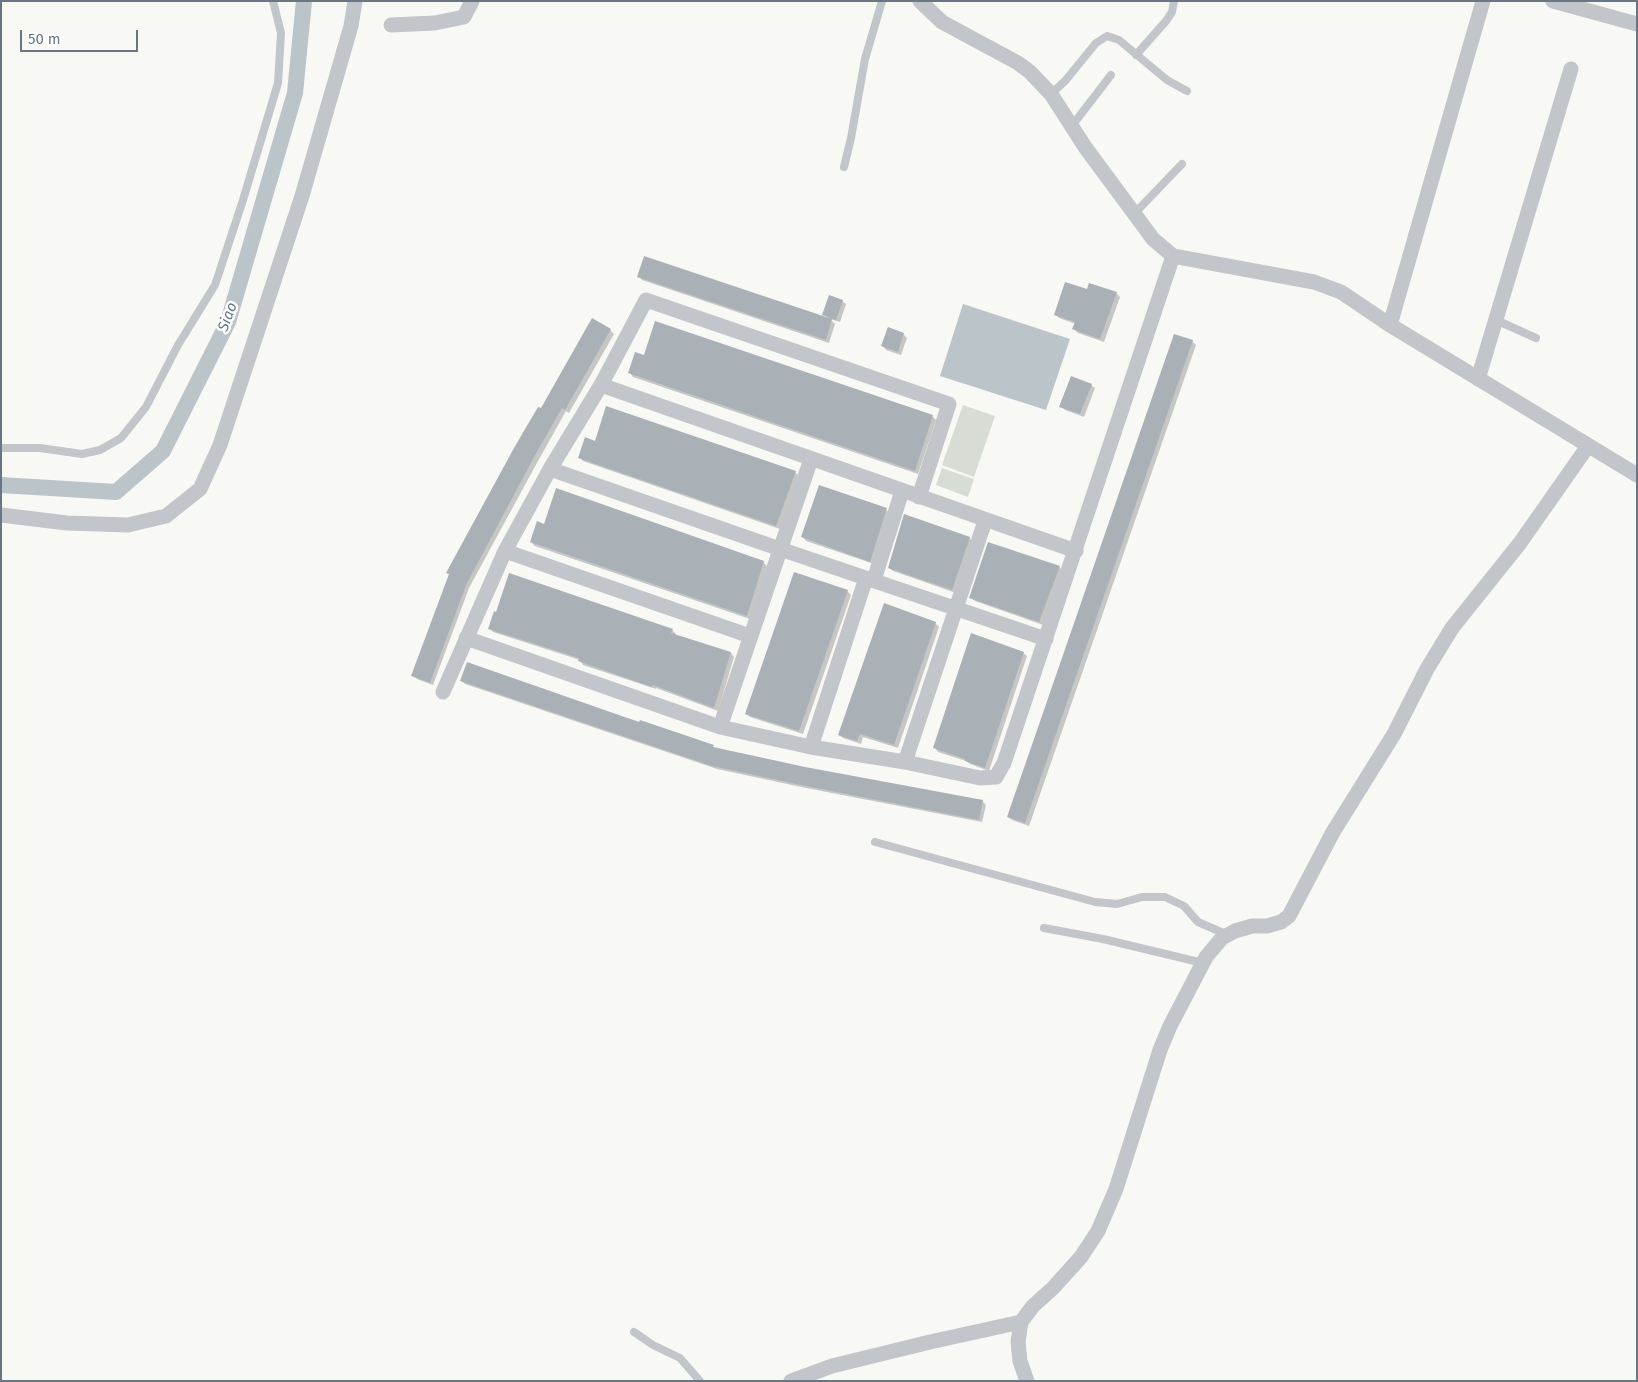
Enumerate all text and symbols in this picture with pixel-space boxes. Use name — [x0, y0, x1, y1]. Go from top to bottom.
scale bar — [22, 20, 140, 52]
text: 50 m — [28, 30, 61, 48]
water label: Siao — [214, 300, 242, 334]

